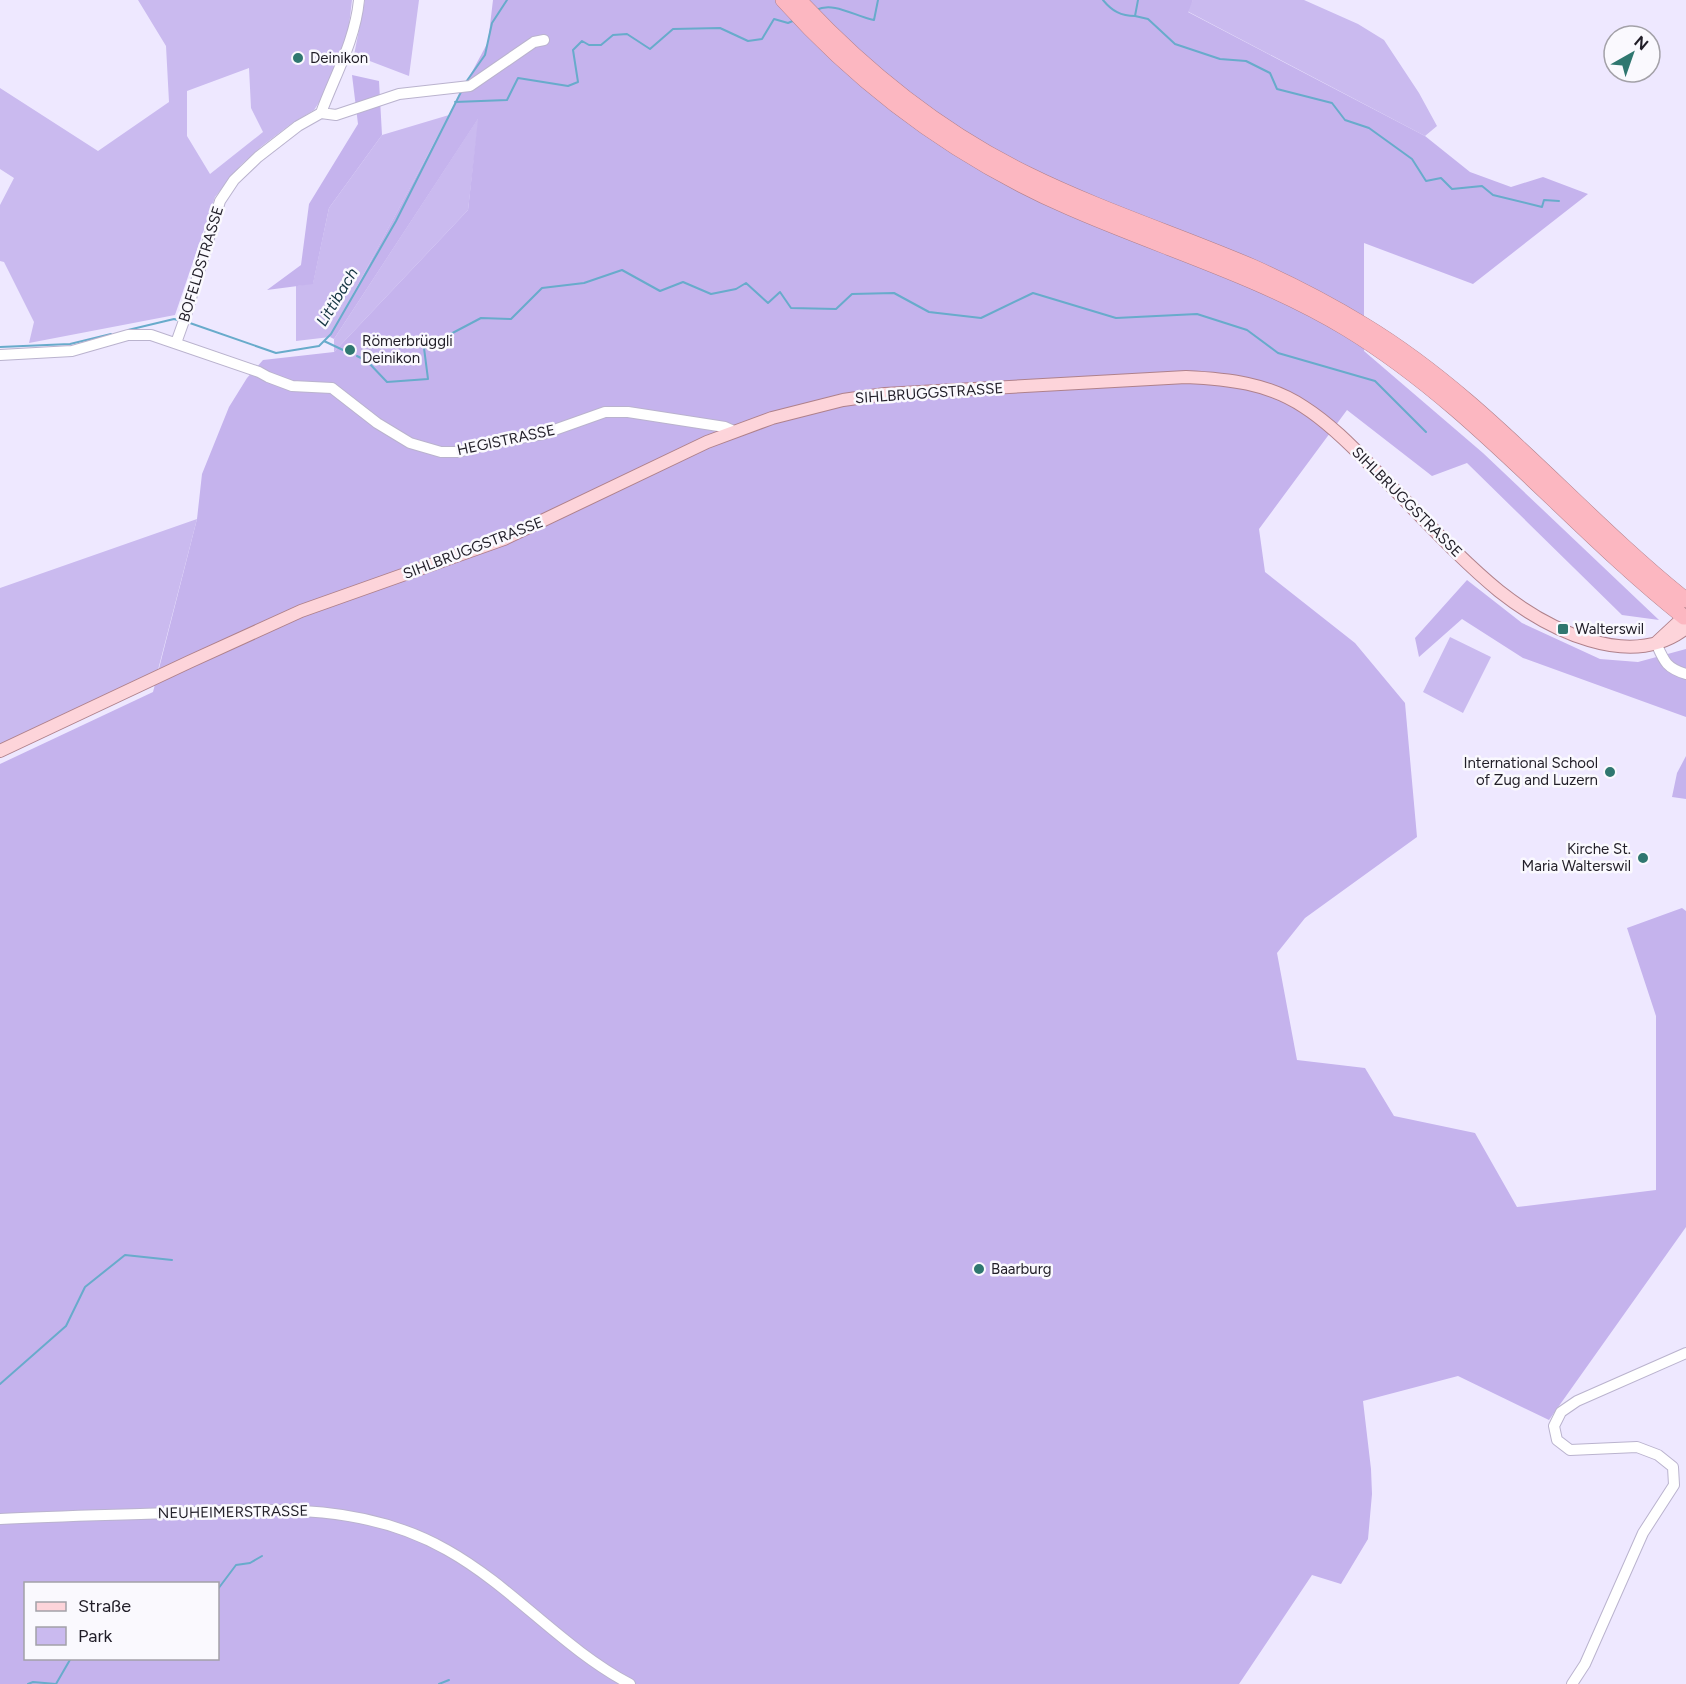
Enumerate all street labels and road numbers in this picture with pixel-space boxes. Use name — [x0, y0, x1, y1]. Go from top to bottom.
street label: BOFELDSTRASSE — [175, 204, 227, 324]
street label: SIHLBRUGGSTRASSE — [854, 379, 1004, 407]
street label: HEGISTRASSE — [455, 421, 557, 459]
street label: SIHLBRUGGSTRASSE — [1348, 443, 1466, 561]
street label: SIHLBRUGGSTRASSE — [400, 513, 546, 583]
street label: NEUHEIMERSTRASSE — [158, 1502, 308, 1522]

